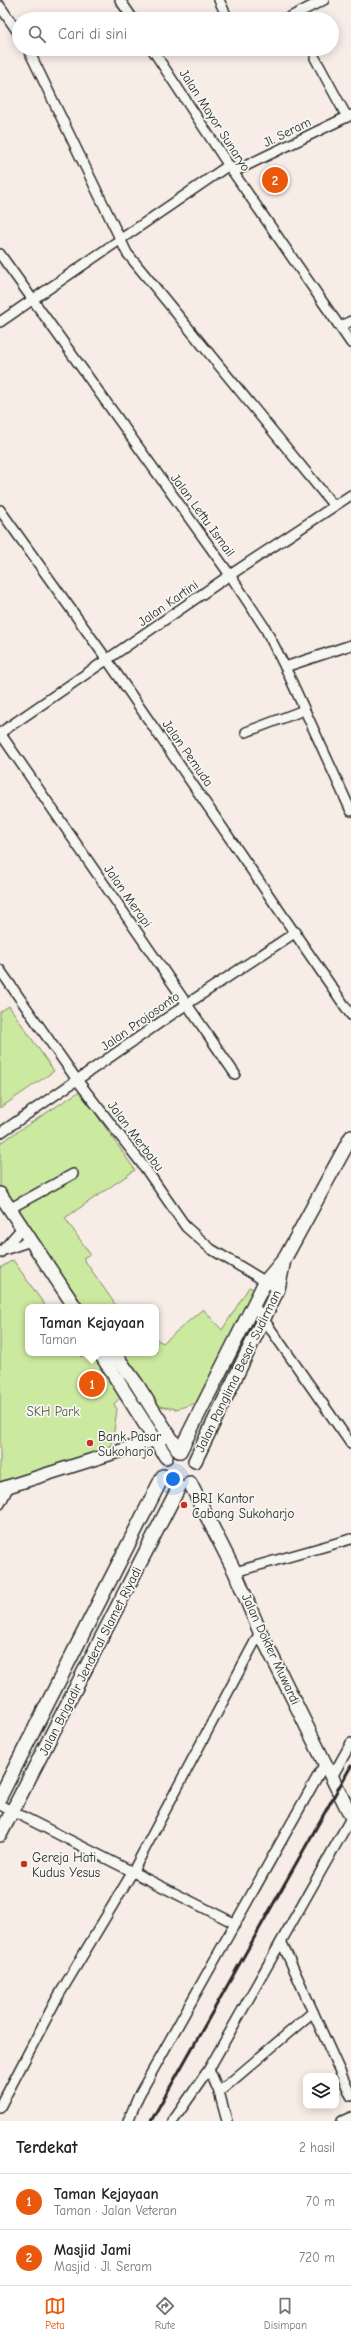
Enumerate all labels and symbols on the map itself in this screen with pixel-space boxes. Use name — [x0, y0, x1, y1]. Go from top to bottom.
street label: Jalan Mayor Sunaryo — [176, 66, 254, 174]
street label: Jl. Seram — [261, 114, 313, 150]
pin: 2 — [262, 165, 288, 195]
street label: Jalan Lettu Ismail — [168, 471, 238, 559]
street label: Jalan Kartini — [135, 577, 201, 629]
street label: Jalan Pemuda — [159, 717, 217, 789]
street label: Jalan Merapi — [101, 862, 155, 930]
street label: Jalan Projosonto — [98, 988, 182, 1054]
street label: Jalan Merbabu — [105, 1098, 167, 1174]
street label: Jalan Panglima Besar Sudirman — [192, 1288, 284, 1454]
pin: 1 — [79, 1369, 105, 1399]
park label: SKH Park — [26, 1404, 80, 1419]
place label: Bank Pasar Sukoharjo — [98, 1429, 162, 1459]
marker: Bank Pasar Sukoharjo — [85, 1438, 95, 1448]
your location — [163, 1469, 183, 1489]
place label: BRI Kantor Cabang Sukoharjo — [192, 1491, 294, 1521]
marker: BRI Kantor Cabang Sukoharjo — [179, 1500, 189, 1510]
street label: Jalan Brigadir Jenderal Slamet Riyadi — [36, 1564, 144, 1758]
street label: Jalan Dokter Muwardi — [239, 1591, 303, 1707]
place label: Gereja Hati Kudus Yesus — [32, 1850, 100, 1880]
marker: Gereja Hati Kudus Yesus — [19, 1859, 29, 1869]

